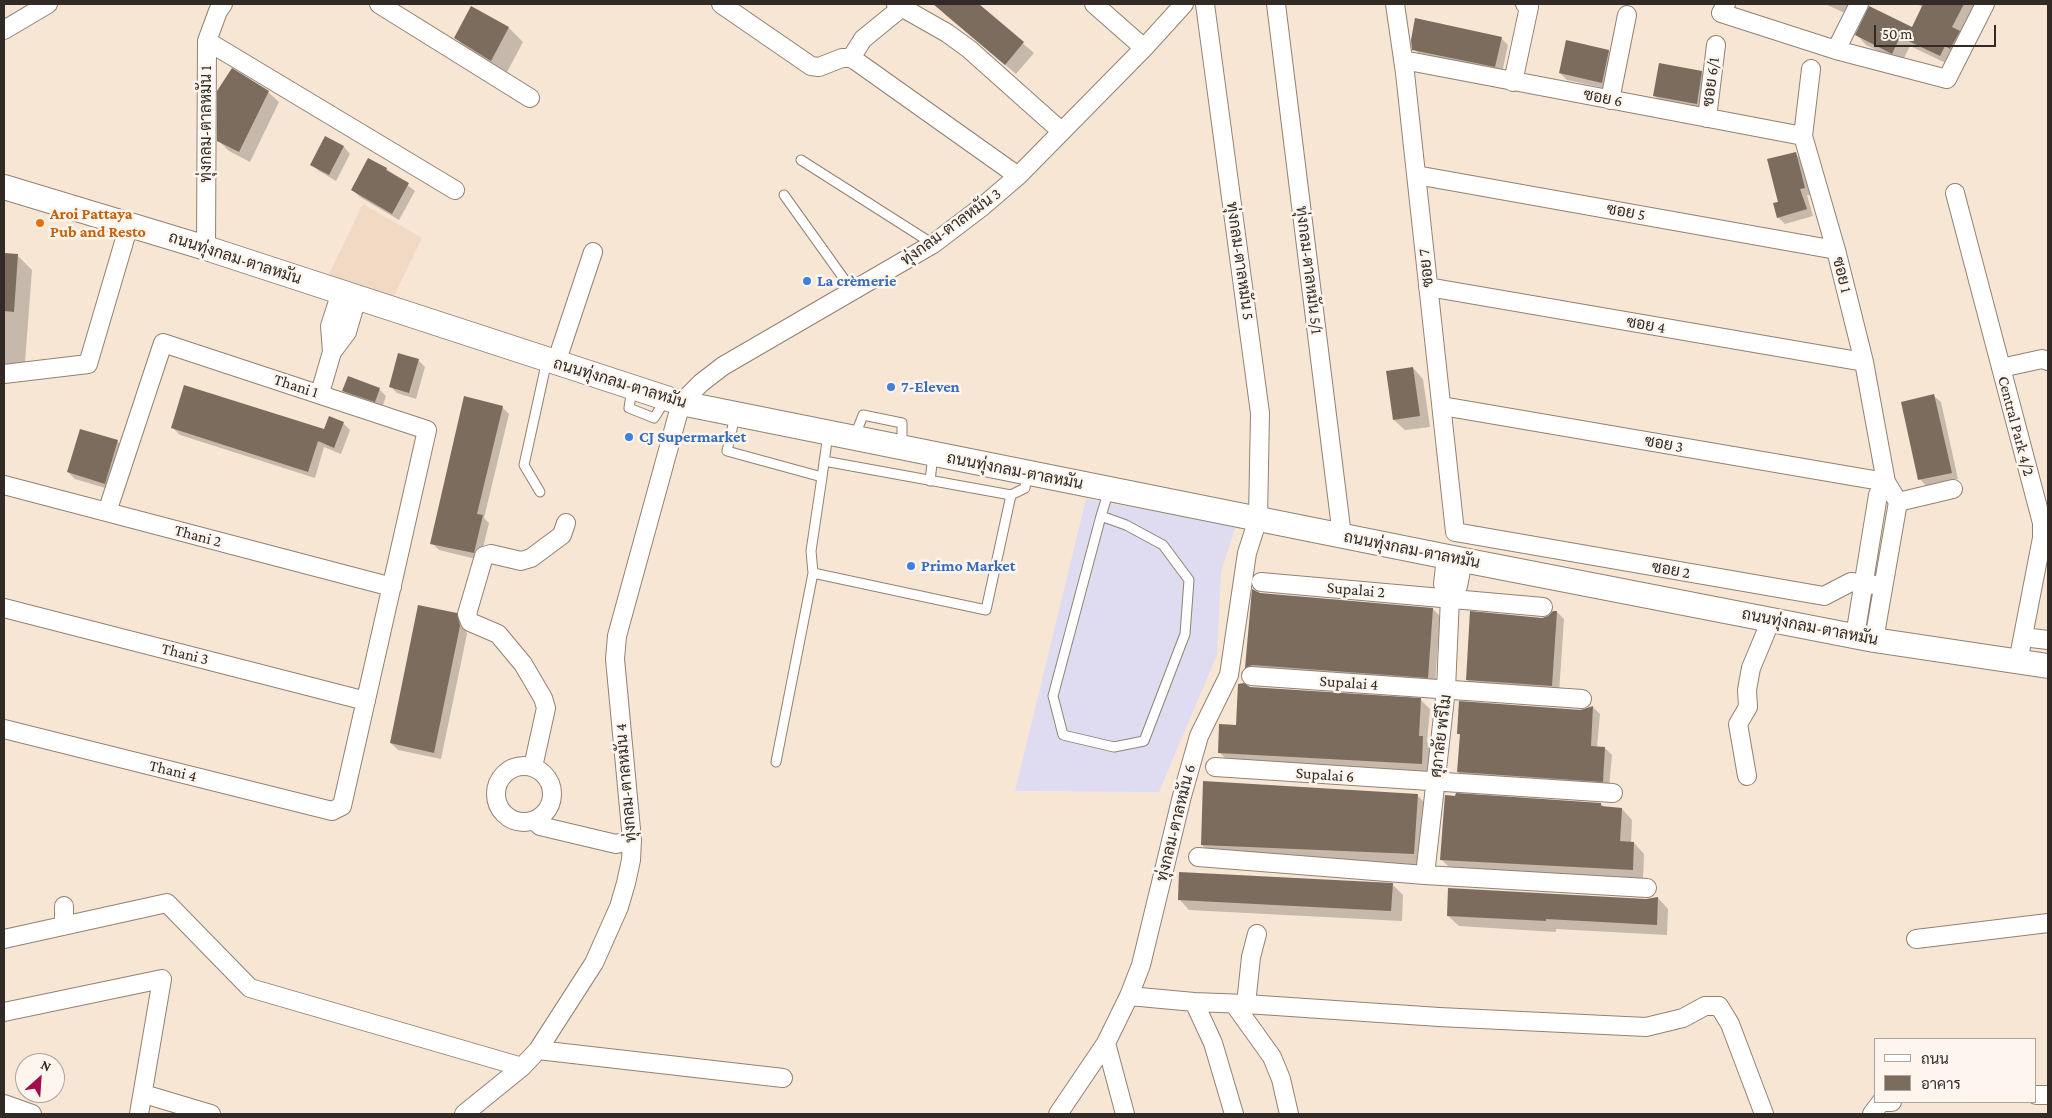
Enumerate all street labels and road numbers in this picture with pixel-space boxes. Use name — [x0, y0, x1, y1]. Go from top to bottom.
street label: ซอย 6/1 — [1698, 56, 1724, 108]
street label: ทุ่งกลม-ตาลหมัน 1 — [196, 65, 216, 183]
street label: ซอย 6 — [1582, 85, 1624, 111]
street label: ทุ่งกลม-ตาลหมัน 3 — [897, 184, 1005, 270]
street label: ซอย 5 — [1605, 199, 1647, 225]
street label: ทุ่งกลม-ตาลหมัน 5 — [1222, 201, 1258, 321]
street label: ทุ่งกลม-ตาลหมัน 5/1 — [1292, 205, 1326, 335]
street label: ถนนทุ่งกลม-ตาลหมัน — [166, 227, 304, 289]
street label: ซอย 7 — [1414, 248, 1438, 288]
street label: ซอย 1 — [1828, 255, 1856, 295]
street label: ซอย 4 — [1625, 312, 1667, 338]
street label: ถนนทุ่งกลม-ตาลหมัน — [551, 354, 689, 412]
street label: Thani 1 — [271, 370, 321, 402]
street label: Central Park 4/2 — [1993, 374, 2039, 478]
street label: ซอย 3 — [1643, 431, 1685, 457]
street label: ถนนทุ่งกลม-ตาลหมัน — [945, 448, 1085, 494]
street label: Thani 2 — [172, 521, 224, 551]
street label: ถนนทุ่งกลม-ตาลหมัน — [1342, 527, 1482, 573]
street label: ซอย 2 — [1650, 557, 1692, 583]
street label: Supalai 2 — [1326, 578, 1386, 602]
street label: ถนนทุ่งกลม-ตาลหมัน — [1740, 604, 1880, 650]
street label: Thani 3 — [159, 639, 211, 669]
street label: Supalai 4 — [1319, 671, 1379, 695]
street label: ศุภาลัย พรีโม — [1426, 693, 1456, 779]
street label: ทุ่งกลม-ตาลหมัน 4 — [611, 722, 641, 844]
street label: Thani 4 — [147, 756, 199, 786]
street label: ทุ่งกลม-ตาลหมัน 6 — [1152, 762, 1200, 884]
street label: Supalai 6 — [1295, 763, 1355, 787]

